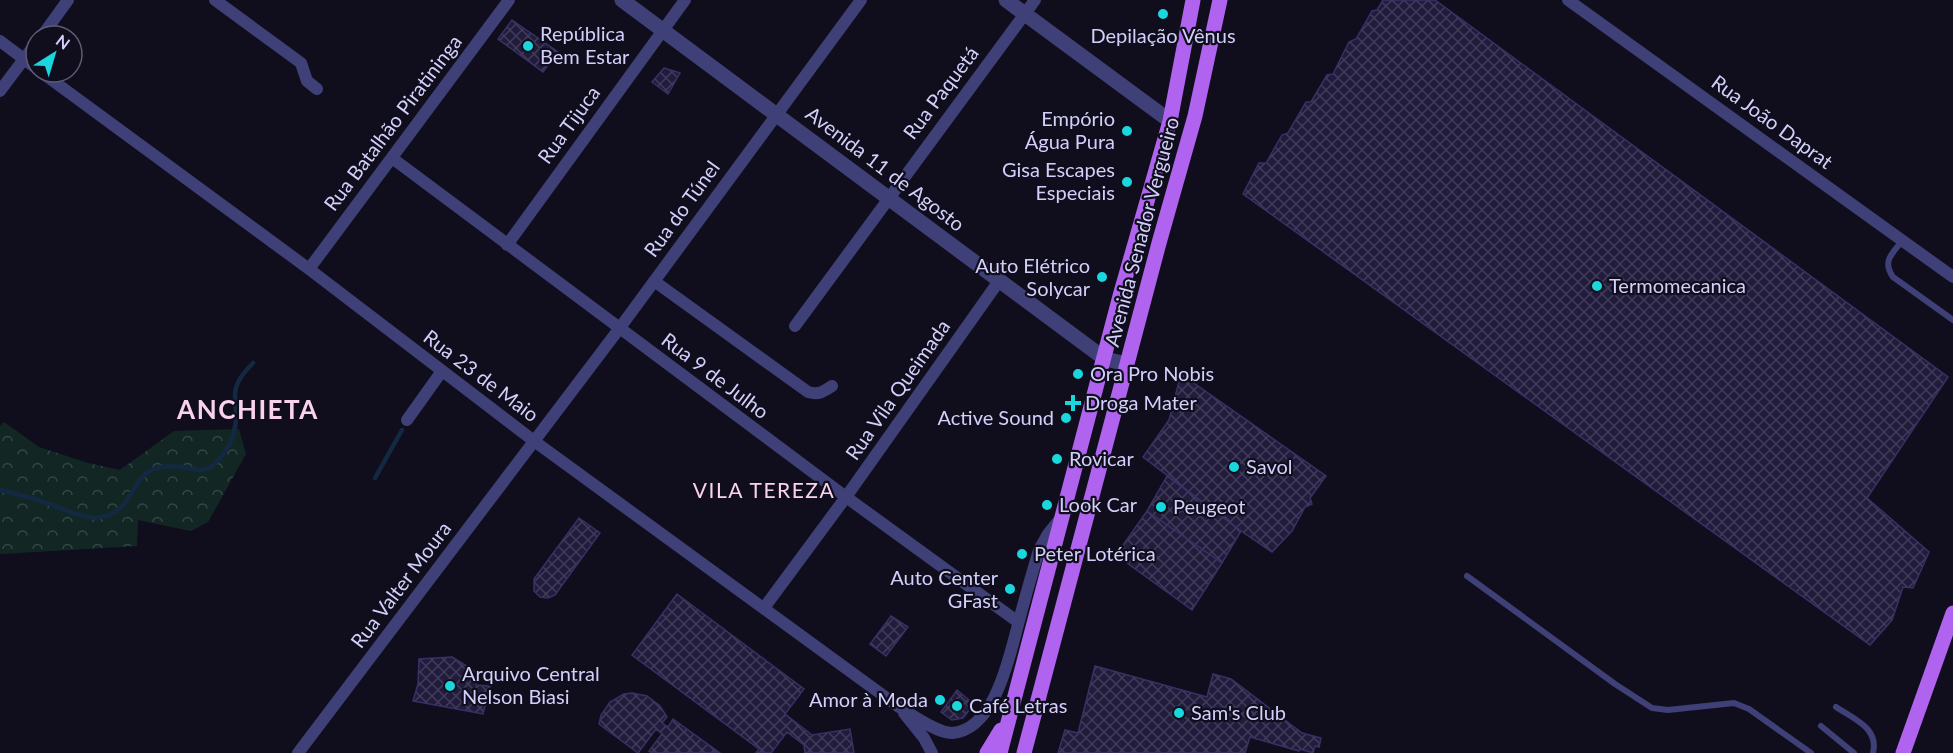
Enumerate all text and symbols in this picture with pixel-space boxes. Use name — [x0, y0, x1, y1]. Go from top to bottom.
marker: Depilação Vênus — [1156, 7, 1170, 21]
place label: República Bem Estar — [540, 21, 630, 68]
place label: Depilação Vênus — [1090, 23, 1236, 47]
north arrow — [24, 24, 84, 84]
text: N — [53, 30, 74, 53]
street label: Rua Batalhão Piratininga — [318, 30, 466, 215]
marker: República Bem Estar — [521, 39, 535, 53]
street label: Rua Paquetá — [898, 41, 983, 144]
street label: Rua João Daprat — [1707, 69, 1838, 173]
street label: Rua Tijuca — [532, 81, 604, 168]
street label: Avenida 11 de Agosto — [802, 101, 970, 236]
place label: Empório Água Pura — [1025, 106, 1115, 153]
street label: Avenida Senador Vergueiro — [1099, 114, 1183, 349]
marker: Empório Água Pura — [1120, 124, 1134, 138]
street label: Rua do Túnel — [638, 156, 724, 261]
place label: Gisa Escapes Especiais — [1002, 157, 1115, 204]
marker: Gisa Escapes Especiais — [1120, 175, 1134, 189]
place label: Auto Elétrico Solycar — [975, 253, 1091, 300]
marker: Auto Elétrico Solycar — [1095, 270, 1109, 284]
place label: Termomecanica — [1609, 273, 1746, 297]
marker: Termomecanica — [1590, 279, 1604, 293]
street label: Rua Vila Queimada — [840, 315, 955, 464]
street label: Rua 23 de Maio — [419, 324, 544, 426]
street label: Rua 9 de Julho — [657, 327, 774, 423]
place label: Ora Pro Nobis — [1090, 361, 1214, 385]
marker: Ora Pro Nobis — [1071, 367, 1085, 381]
place label: Droga Mater — [1085, 390, 1197, 414]
district label: ANCHIETA — [176, 393, 319, 425]
marker: Droga Mater — [1066, 396, 1080, 410]
place label: Active Sound — [938, 405, 1054, 429]
marker: Active Sound — [1059, 411, 1073, 425]
place label: Rovicar — [1069, 446, 1135, 470]
marker: Rovicar — [1050, 452, 1064, 466]
place label: Savol — [1246, 454, 1293, 478]
marker: Savol — [1227, 460, 1241, 474]
district label: VILA TEREZA — [693, 477, 835, 502]
place label: Look Car — [1059, 492, 1138, 516]
place label: Peugeot — [1173, 494, 1245, 518]
marker: Look Car — [1040, 498, 1054, 512]
marker: Peugeot — [1154, 500, 1168, 514]
street label: Rua Valter Moura — [345, 517, 455, 652]
place label: Peter Lotérica — [1034, 541, 1156, 565]
marker: Peter Lotérica — [1015, 547, 1029, 561]
place label: Auto Center GFast — [890, 565, 999, 612]
marker: Auto Center GFast — [1003, 582, 1017, 596]
place label: Arquivo Central Nelson Biasi — [462, 661, 600, 708]
marker: Arquivo Central Nelson Biasi — [443, 679, 457, 693]
place label: Amor à Moda — [809, 687, 928, 711]
marker: Amor à Moda — [933, 693, 947, 707]
place label: Café Letras — [969, 693, 1067, 717]
marker: Café Letras — [950, 699, 964, 713]
place label: Sam's Club — [1191, 700, 1286, 724]
marker: Sam's Club — [1172, 706, 1186, 720]

